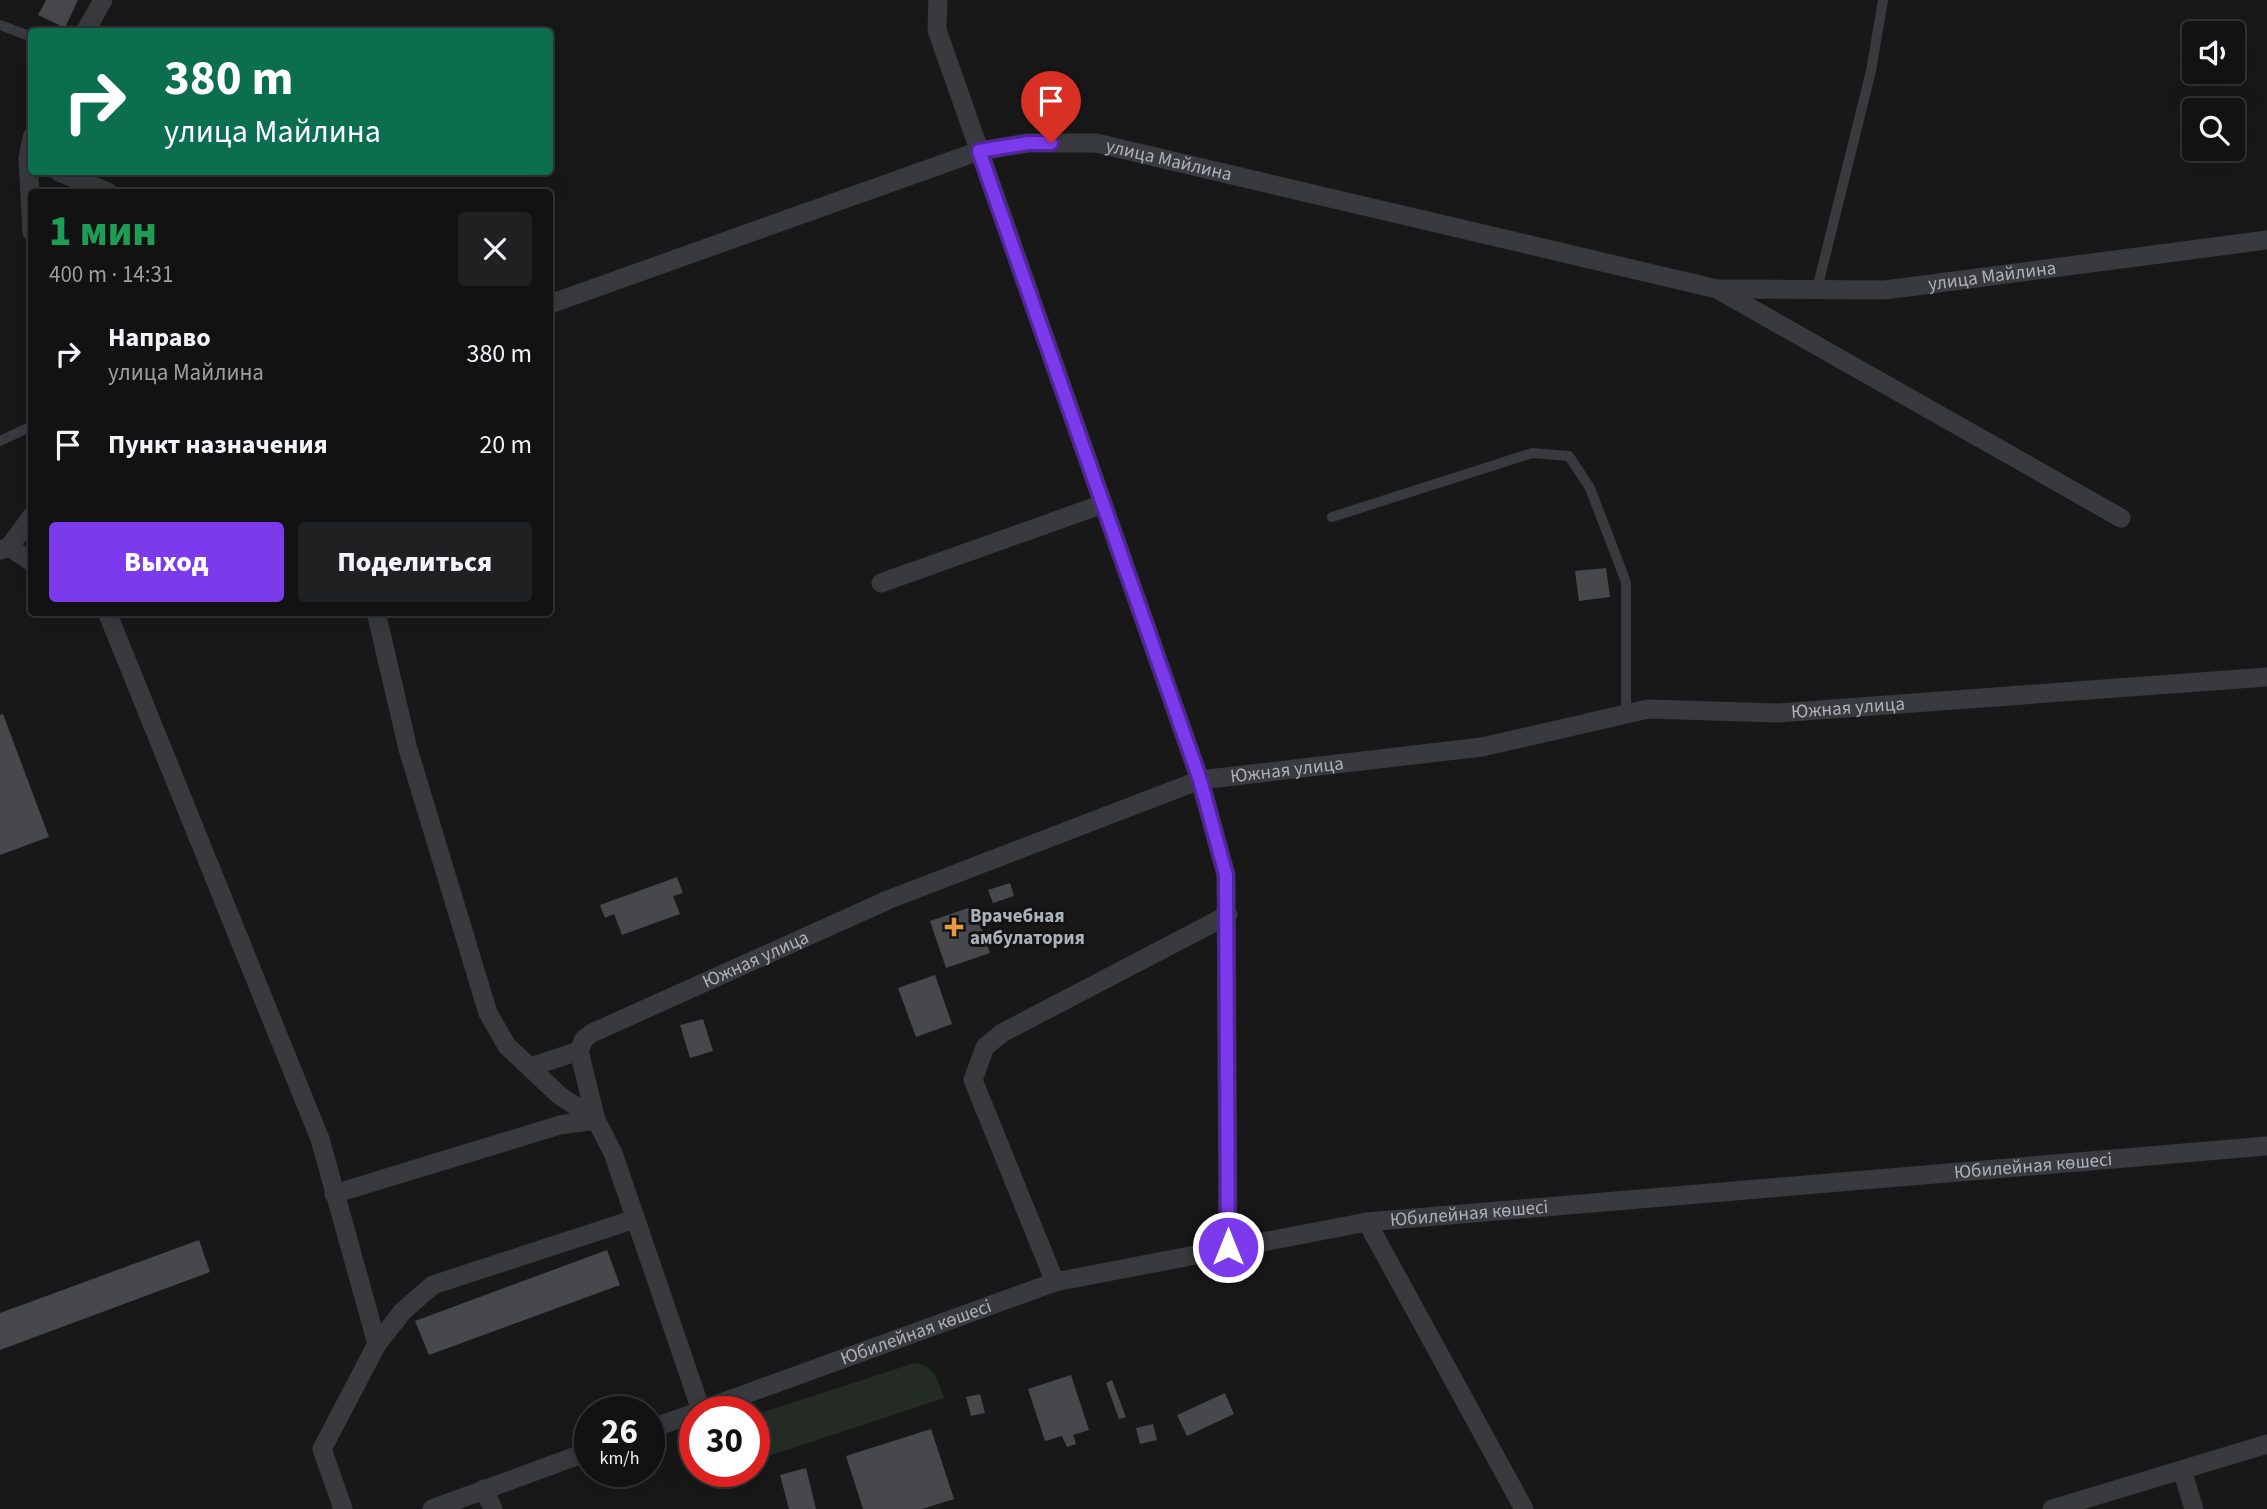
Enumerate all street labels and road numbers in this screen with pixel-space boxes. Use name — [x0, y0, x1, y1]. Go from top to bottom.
street label: улица Майлина — [1103, 132, 1235, 188]
street label: улица Майлина — [1926, 254, 2058, 298]
street label: Южная улица — [1790, 690, 1906, 725]
street label: Южная улица — [1229, 750, 1345, 790]
street label: Южная улица — [698, 924, 813, 995]
street label: Юбилейная көшесі — [1953, 1146, 2113, 1186]
street label: Юбилейная көшесі — [1389, 1193, 1549, 1234]
street label: Юбилейная көшесі — [837, 1293, 995, 1372]

